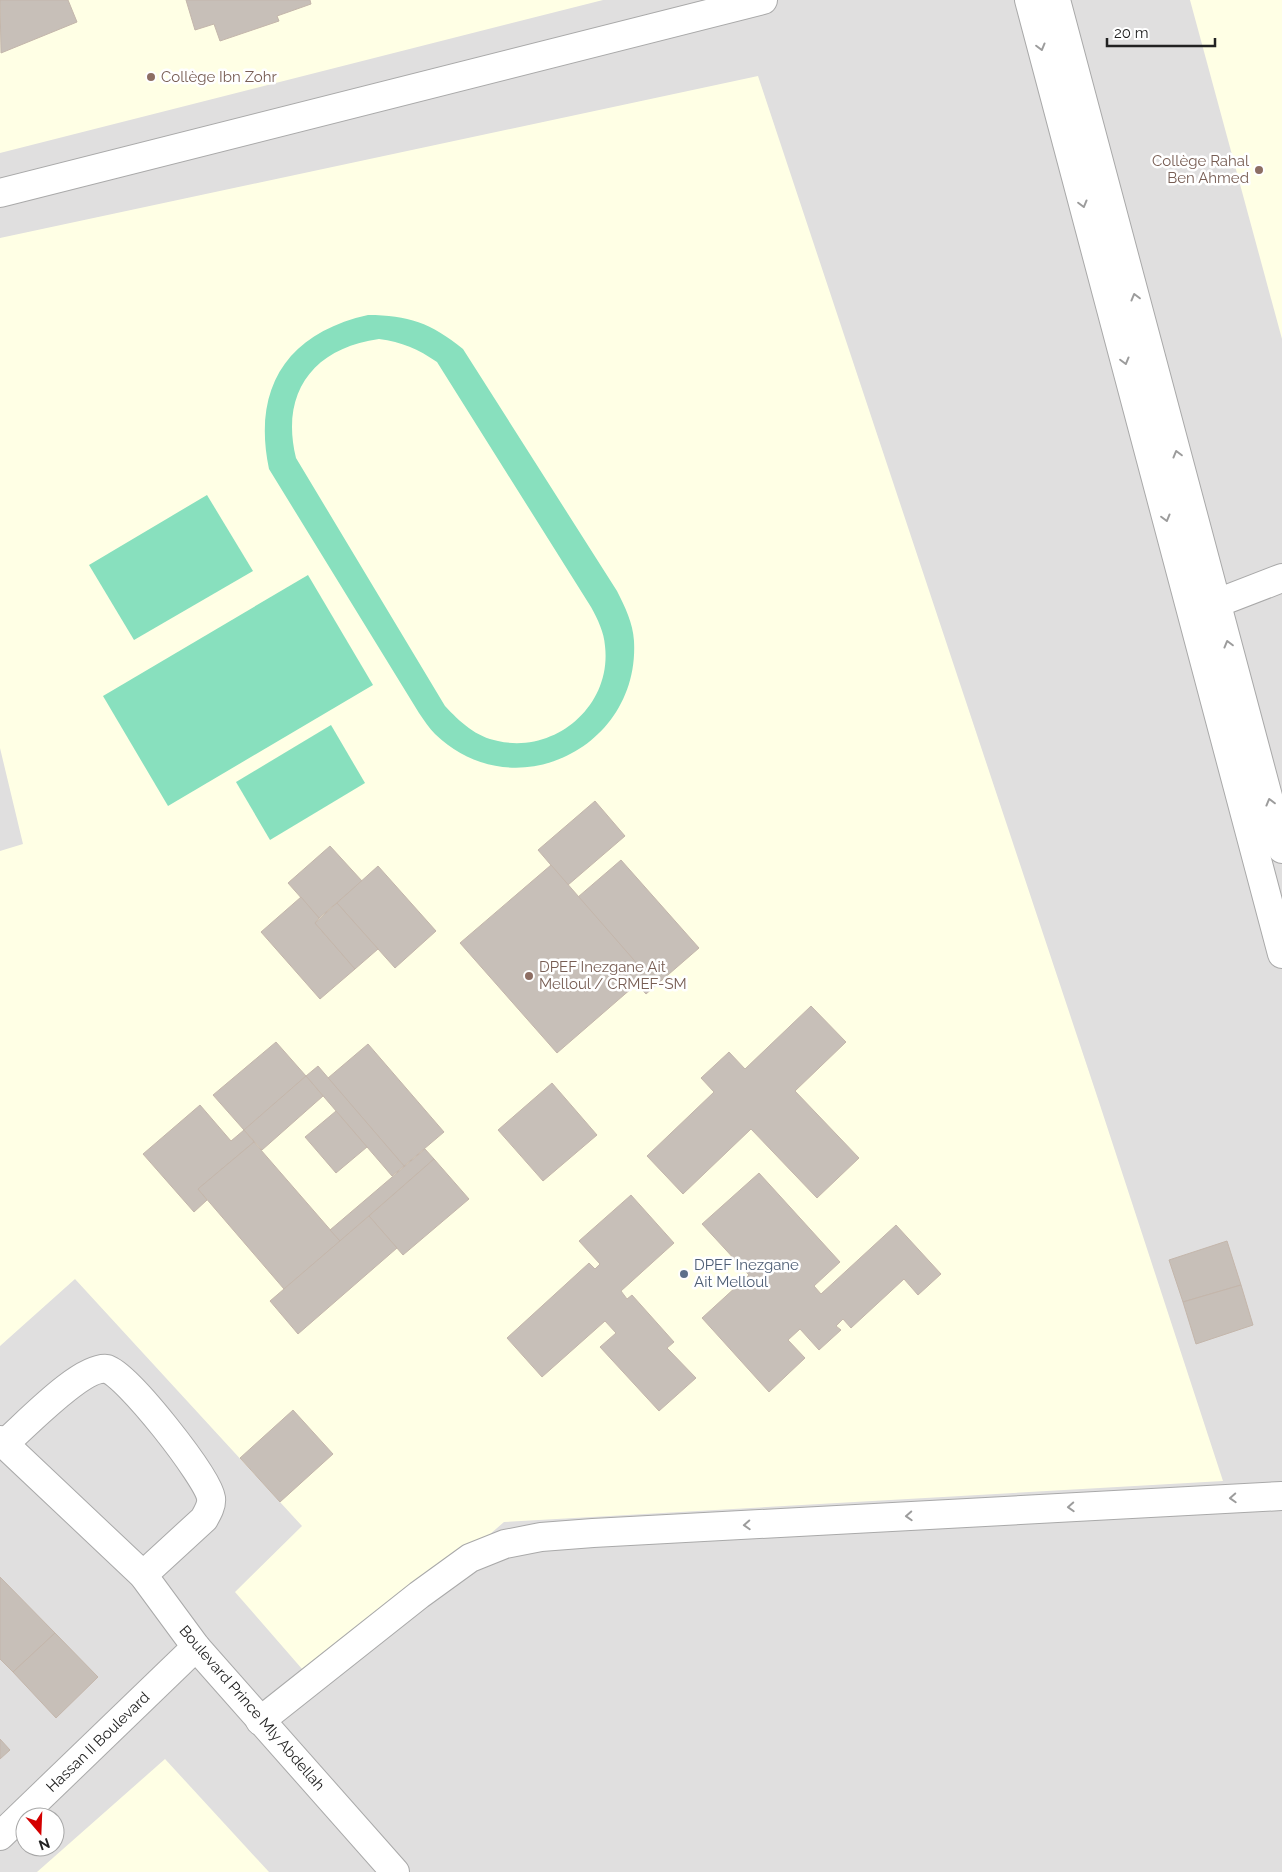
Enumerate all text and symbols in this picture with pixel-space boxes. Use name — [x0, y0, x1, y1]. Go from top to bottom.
scale bar — [1107, 15, 1214, 47]
text: 20 m — [1114, 24, 1149, 42]
one-way arrow — [1036, 43, 1046, 51]
place label: Collège Ibn Zohr — [161, 68, 277, 86]
marker: Collège Ibn Zohr — [145, 71, 157, 83]
place label: Collège Rahal Ben Ahmed — [1152, 152, 1250, 187]
marker: Collège Rahal Ben Ahmed — [1253, 164, 1265, 176]
one-way arrow — [1077, 200, 1088, 209]
one-way arrow — [1131, 293, 1141, 301]
one-way arrow — [1119, 357, 1129, 365]
one-way arrow — [1172, 449, 1183, 458]
one-way arrow — [1160, 514, 1171, 523]
one-way arrow — [1223, 640, 1234, 649]
one-way arrow — [1265, 798, 1275, 806]
place label: DPEF Inezgane Ait Melloul / CRMEF-SM — [539, 958, 687, 993]
marker: DPEF Inezgane Ait Melloul / CRMEF-SM — [523, 970, 535, 982]
place label: DPEF Inezgane Ait Melloul — [694, 1256, 799, 1291]
marker: DPEF Inezgane Ait Melloul — [678, 1268, 690, 1280]
one-way arrow — [1229, 1493, 1237, 1504]
one-way arrow — [1067, 1502, 1075, 1513]
one-way arrow — [905, 1510, 913, 1521]
one-way arrow — [742, 1519, 750, 1530]
street label: Boulevard Prince Mly Abdellah — [175, 1622, 329, 1794]
street label: Hassan II Boulevard — [43, 1688, 153, 1796]
north arrow — [15, 1807, 65, 1857]
text: N — [37, 1835, 52, 1854]

